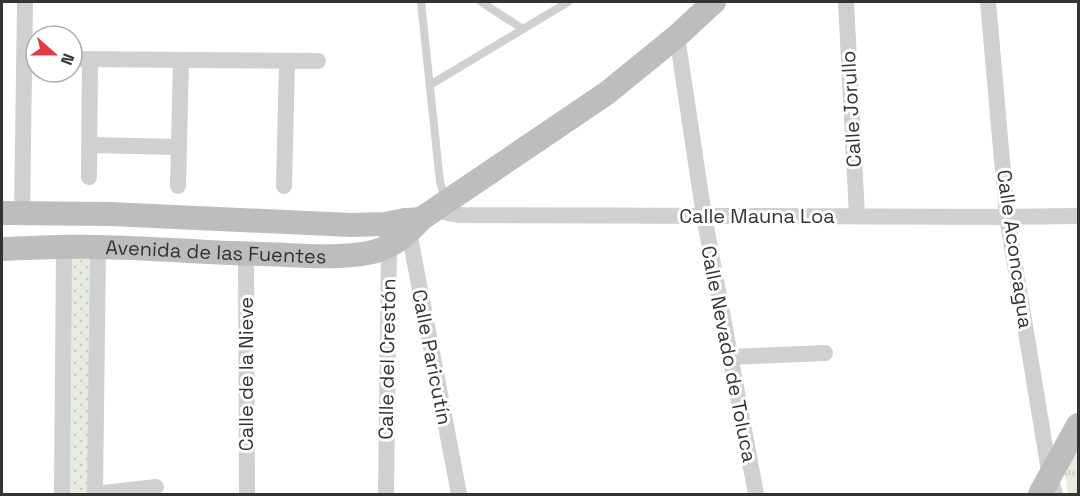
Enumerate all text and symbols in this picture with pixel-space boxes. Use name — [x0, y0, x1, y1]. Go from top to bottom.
north arrow — [24, 24, 84, 84]
text: N — [56, 50, 79, 68]
street label: Calle Jorullo — [835, 50, 867, 168]
street label: Calle Aconcagua — [991, 168, 1039, 330]
street label: Calle Mauna Loa — [679, 203, 835, 229]
street label: Avenida de las Fuentes — [105, 234, 327, 269]
street label: Calle Nevado de Toluca — [695, 244, 763, 464]
street label: Calle del Crestón — [373, 278, 401, 440]
street label: Calle Paricutín — [406, 287, 458, 427]
street label: Calle de la Nieve — [233, 297, 259, 451]

